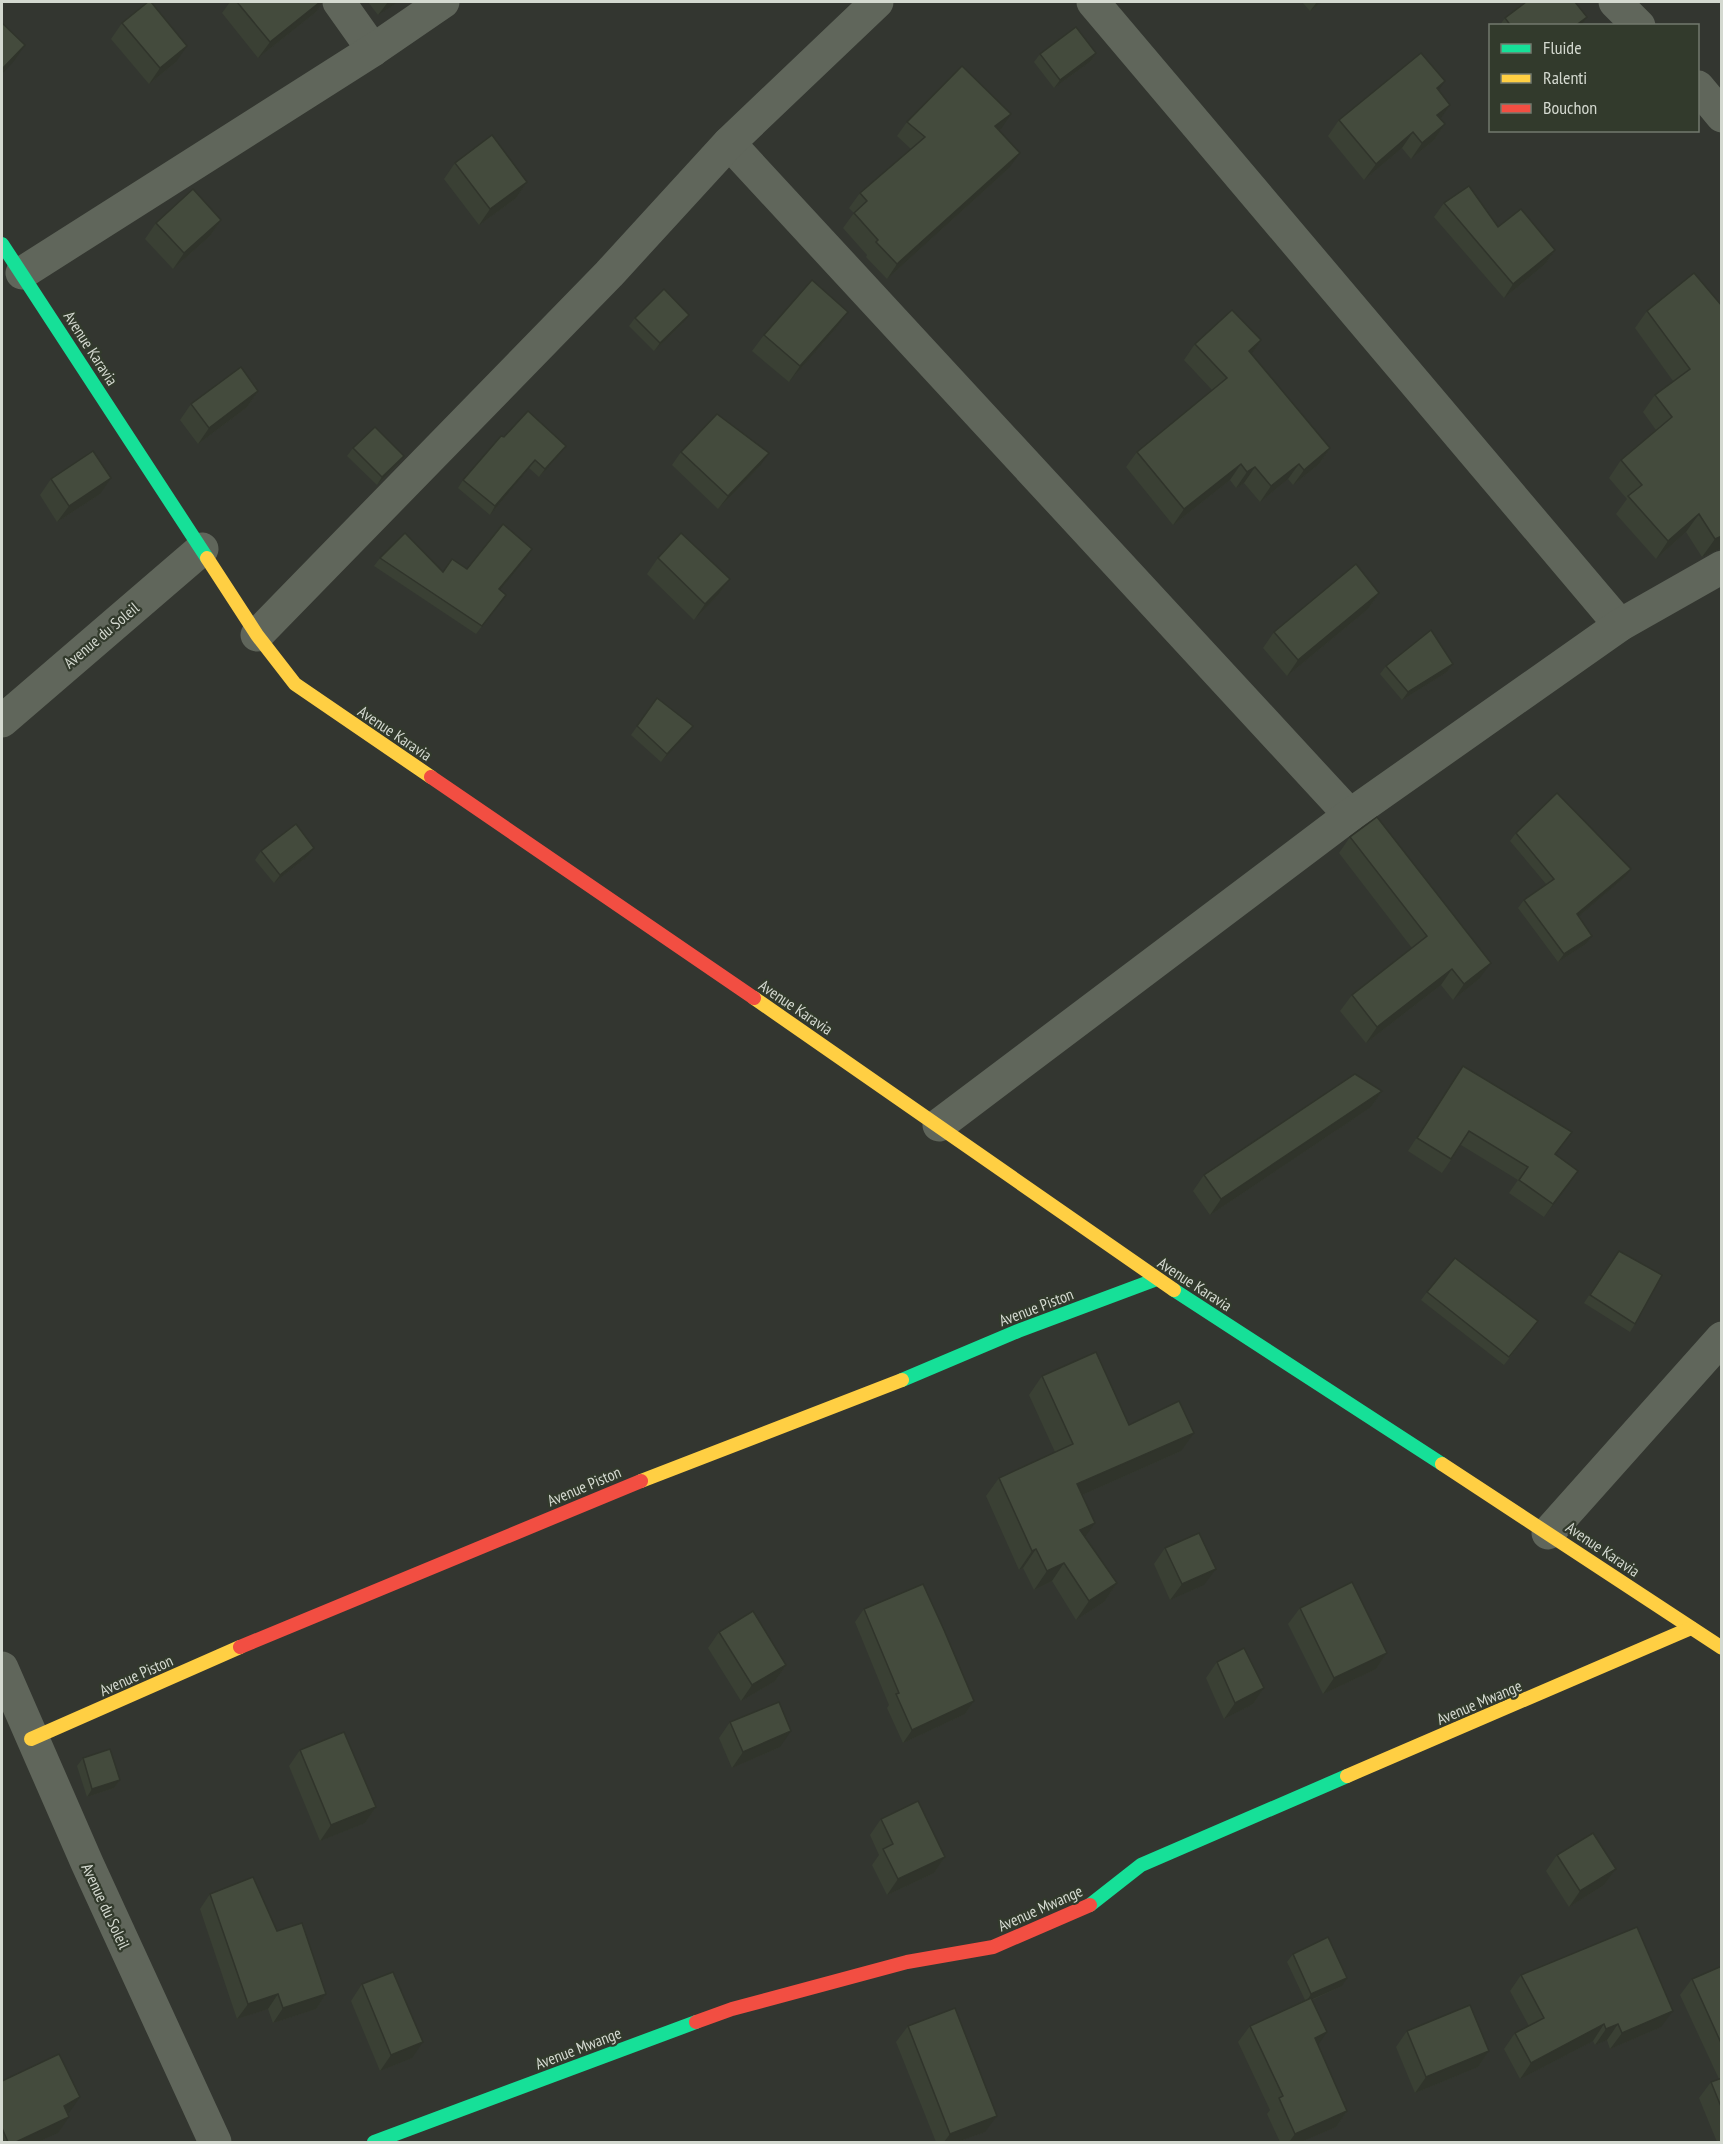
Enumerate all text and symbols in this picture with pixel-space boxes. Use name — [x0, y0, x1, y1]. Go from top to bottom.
legend — [1489, 24, 1699, 132]
text: Fluide — [1543, 36, 1582, 59]
text: Ralenti — [1543, 66, 1587, 89]
text: Bouchon — [1543, 96, 1597, 119]
street label: Avenue Karavia — [60, 307, 122, 389]
street label: Avenue du Soleil — [59, 597, 143, 672]
street label: Avenue Karavia — [354, 701, 436, 765]
street label: Avenue Karavia — [755, 975, 837, 1039]
street label: Avenue Karavia — [1154, 1253, 1236, 1315]
street label: Avenue Piston — [996, 1284, 1076, 1330]
street label: Avenue Piston — [544, 1462, 624, 1510]
street label: Avenue Karavia — [1562, 1517, 1644, 1581]
street label: Avenue Piston — [96, 1650, 176, 1700]
street label: Avenue Mwange — [1433, 1675, 1525, 1729]
street label: Avenue du Soleil — [77, 1860, 135, 1952]
street label: Avenue Mwange — [995, 1880, 1085, 1936]
street label: Avenue Mwange — [532, 2022, 624, 2074]

